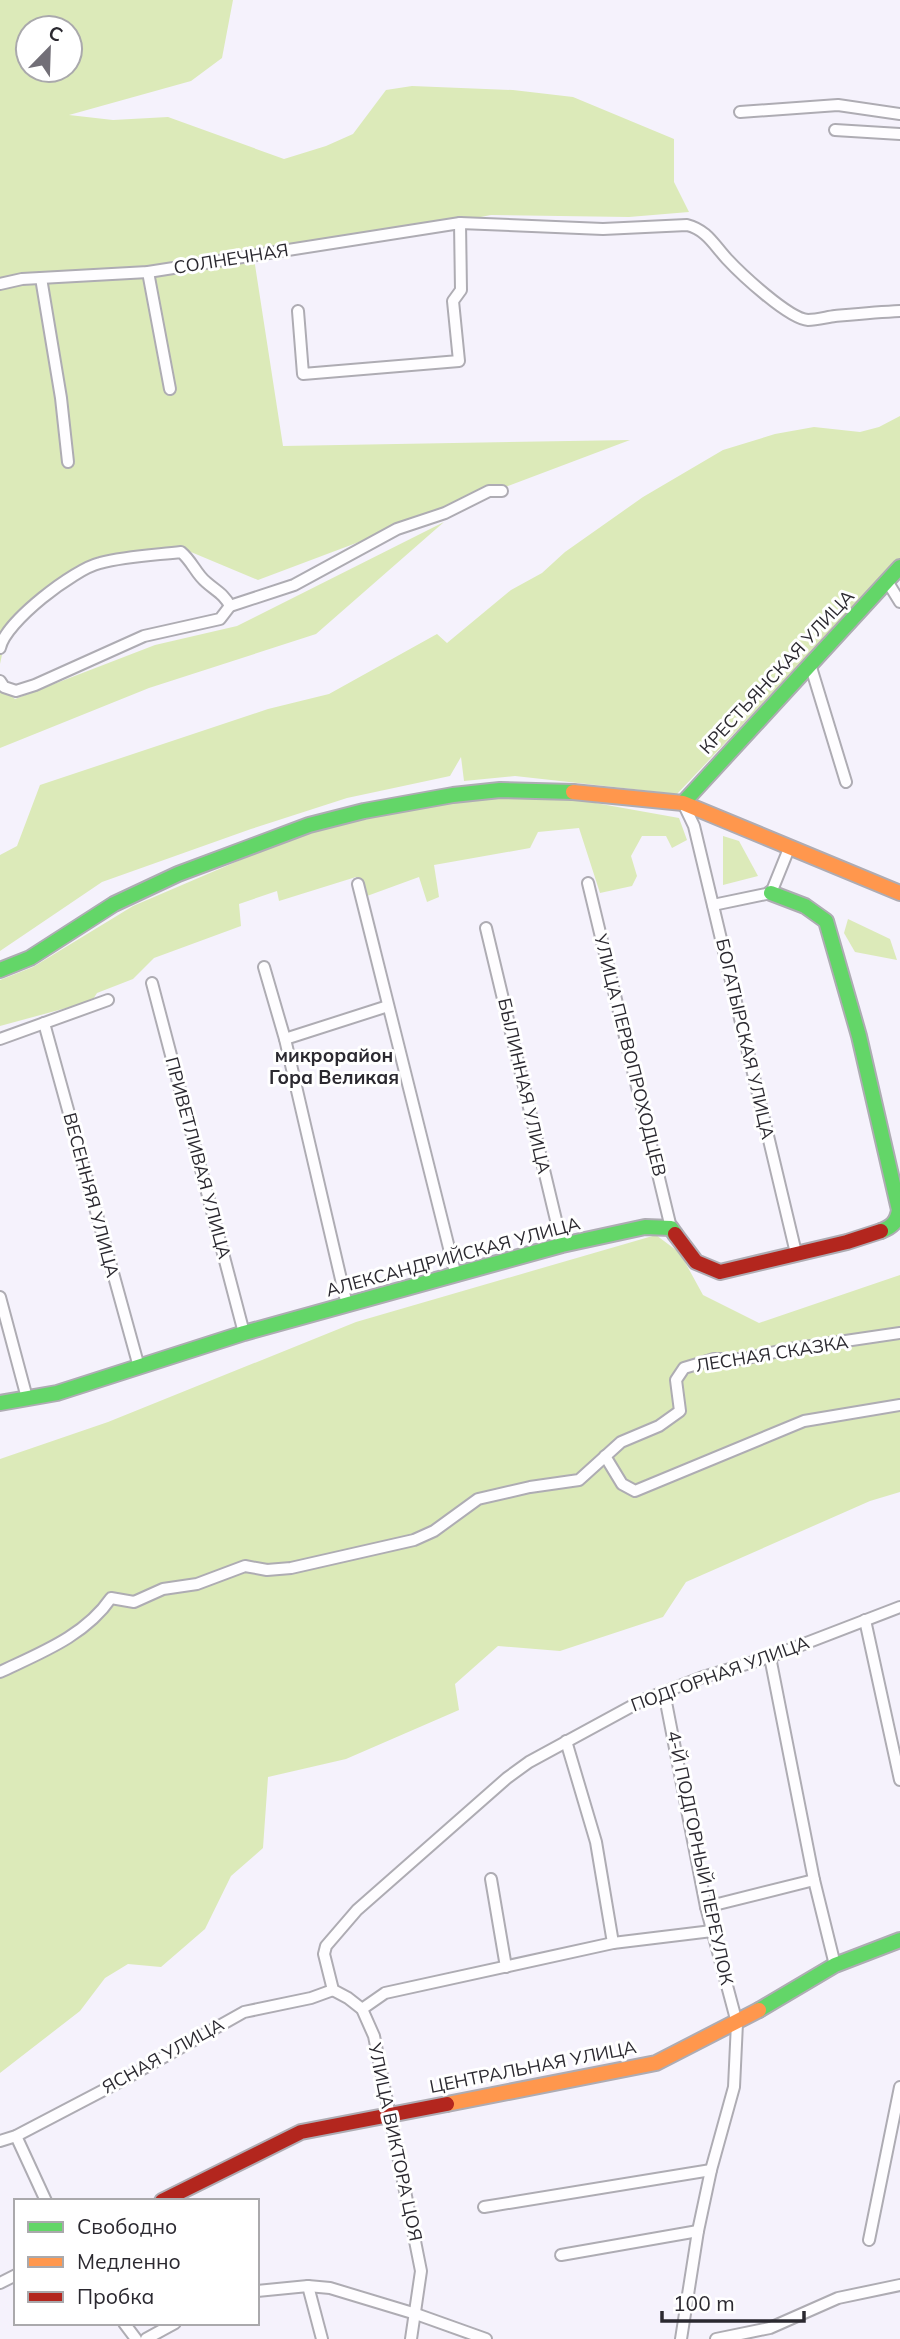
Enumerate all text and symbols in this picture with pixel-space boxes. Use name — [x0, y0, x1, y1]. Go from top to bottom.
north arrow — [14, 14, 84, 84]
text: С — [45, 20, 66, 47]
street label: СОЛНЕЧНАЯ — [172, 238, 290, 279]
street label: КРЕСТЬЯНСКАЯ УЛИЦА — [694, 585, 859, 759]
street label: УЛИЦА ПЕРВОПРОХОДЦЕВ — [589, 930, 672, 1178]
street label: БОГАТЫРСКАЯ УЛИЦА — [711, 936, 780, 1141]
street label: БЫЛИННАЯ УЛИЦА — [493, 996, 556, 1176]
district label: микрорайон Гора Великая — [269, 1043, 399, 1089]
street label: ПРИВЕТЛИВАЯ УЛИЦА — [160, 1054, 237, 1261]
street label: ВЕСЕННЯЯ УЛИЦА — [58, 1110, 125, 1280]
street label: АЛЕКСАНДРИЙСКАЯ УЛИЦА — [323, 1211, 582, 1302]
street label: ЛЕСНАЯ СКАЗКА — [694, 1330, 850, 1377]
street label: ПОДГОРНАЯ УЛИЦА — [628, 1631, 812, 1717]
street label: 4-Й ПОДГОРНЫЙ ПЕРЕУЛОК — [662, 1729, 739, 1987]
street label: ЯСНАЯ УЛИЦА — [98, 2013, 228, 2098]
street label: ЦЕНТРАЛЬНАЯ УЛИЦА — [428, 2035, 638, 2098]
street label: УЛИЦА ВИКТОРА ЦОЯ — [363, 2040, 428, 2243]
legend — [14, 2199, 259, 2325]
text: Свободно — [77, 2213, 177, 2239]
text: Медленно — [77, 2248, 181, 2274]
scale bar — [662, 2280, 804, 2324]
text: Пробка — [77, 2283, 154, 2309]
text: 100 m — [673, 2290, 735, 2316]

